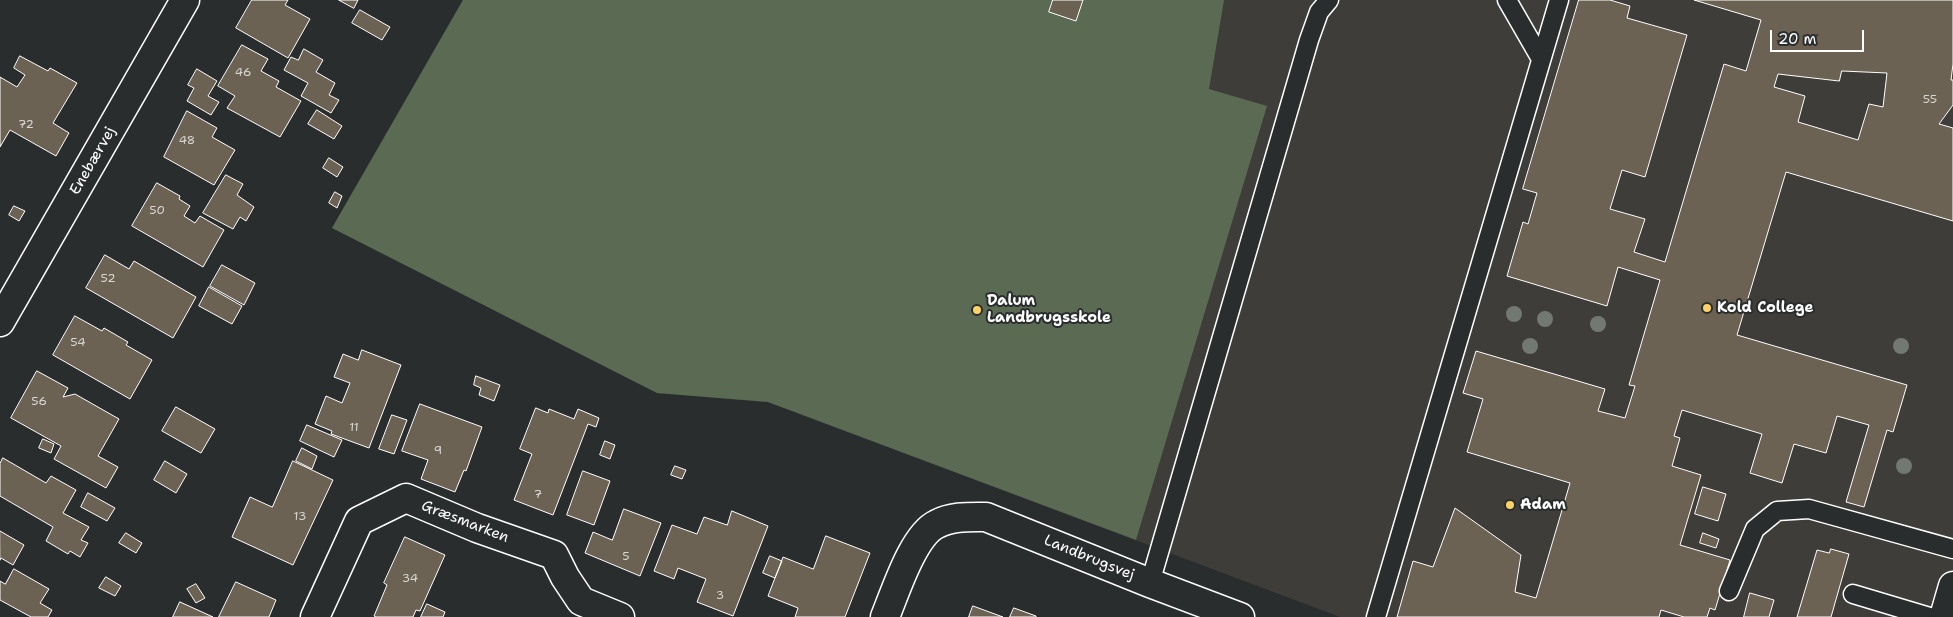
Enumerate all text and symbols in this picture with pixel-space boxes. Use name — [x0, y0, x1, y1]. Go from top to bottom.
scale bar — [1773, 20, 1867, 52]
text: 20 m — [1778, 29, 1817, 49]
house number: 46 — [235, 66, 251, 80]
house number: 55 — [1923, 93, 1937, 107]
house number: 72 — [18, 118, 34, 132]
street label: Enebærvej — [66, 124, 120, 198]
house number: 48 — [179, 134, 195, 148]
house number: 50 — [149, 204, 165, 218]
house number: 52 — [100, 272, 116, 286]
place label: Dalum Landbrugsskole — [987, 292, 1111, 327]
place label: Kold College — [1717, 299, 1814, 317]
marker: Kold College — [1701, 302, 1713, 314]
marker: Dalum Landbrugsskole — [971, 304, 983, 316]
house number: 54 — [70, 336, 86, 350]
house number: 56 — [31, 395, 47, 409]
house number: 11 — [349, 421, 359, 435]
house number: 9 — [434, 444, 442, 458]
house number: 7 — [534, 488, 542, 502]
place label: Adam — [1520, 496, 1566, 514]
street label: Græsmarken — [419, 497, 511, 547]
marker: Adam — [1504, 499, 1516, 511]
house number: 13 — [294, 510, 306, 524]
street label: Landbrugsvej — [1041, 532, 1137, 584]
house number: 5 — [622, 550, 630, 564]
house number: 34 — [402, 572, 418, 586]
house number: 3 — [716, 589, 724, 603]

